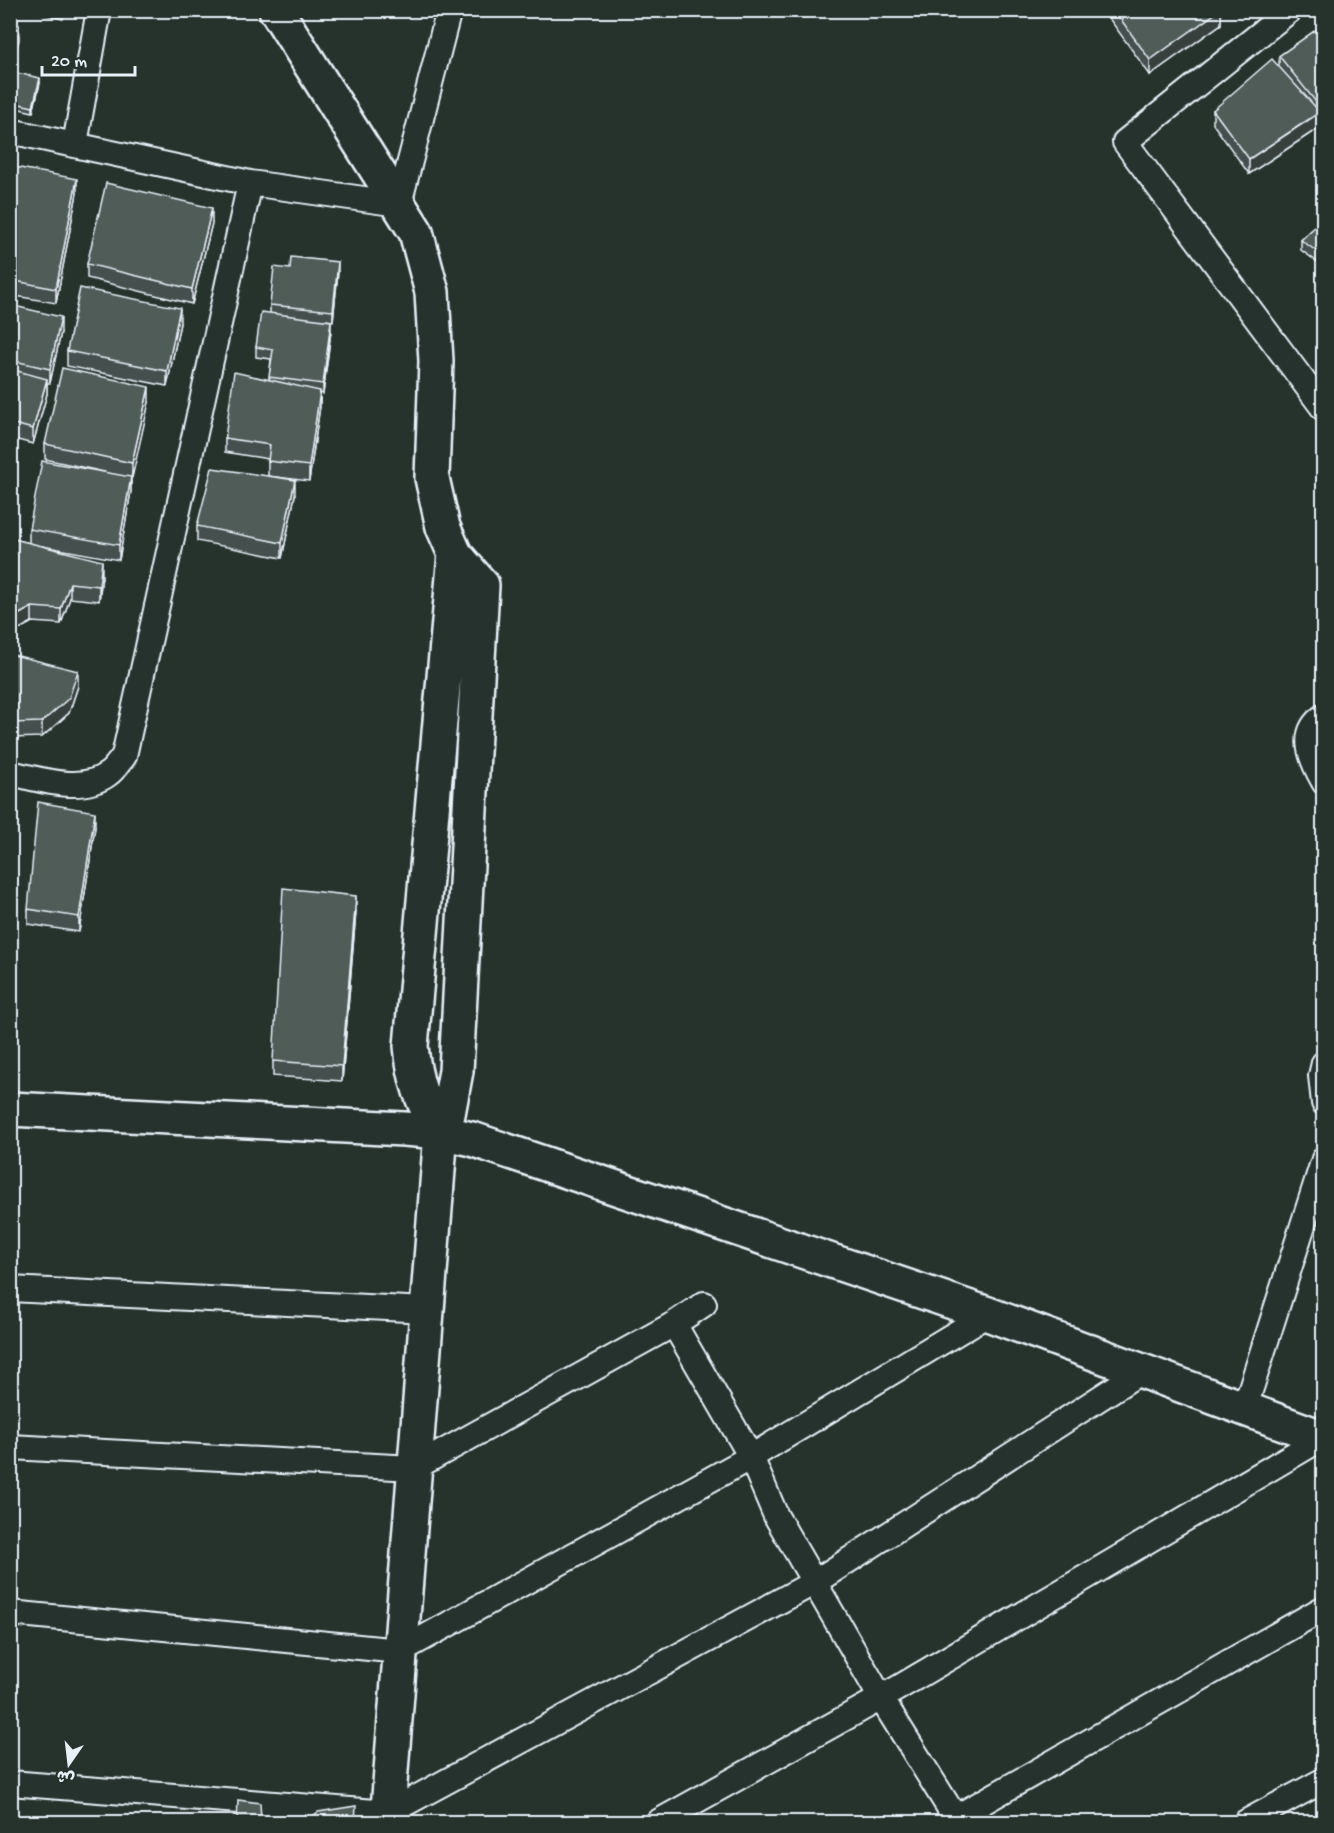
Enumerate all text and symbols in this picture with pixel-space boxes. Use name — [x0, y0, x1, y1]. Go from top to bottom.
scale bar — [42, 39, 135, 77]
text: 20 m — [51, 52, 87, 73]
north arrow — [39, 1734, 99, 1794]
text: ش — [55, 1764, 77, 1787]

